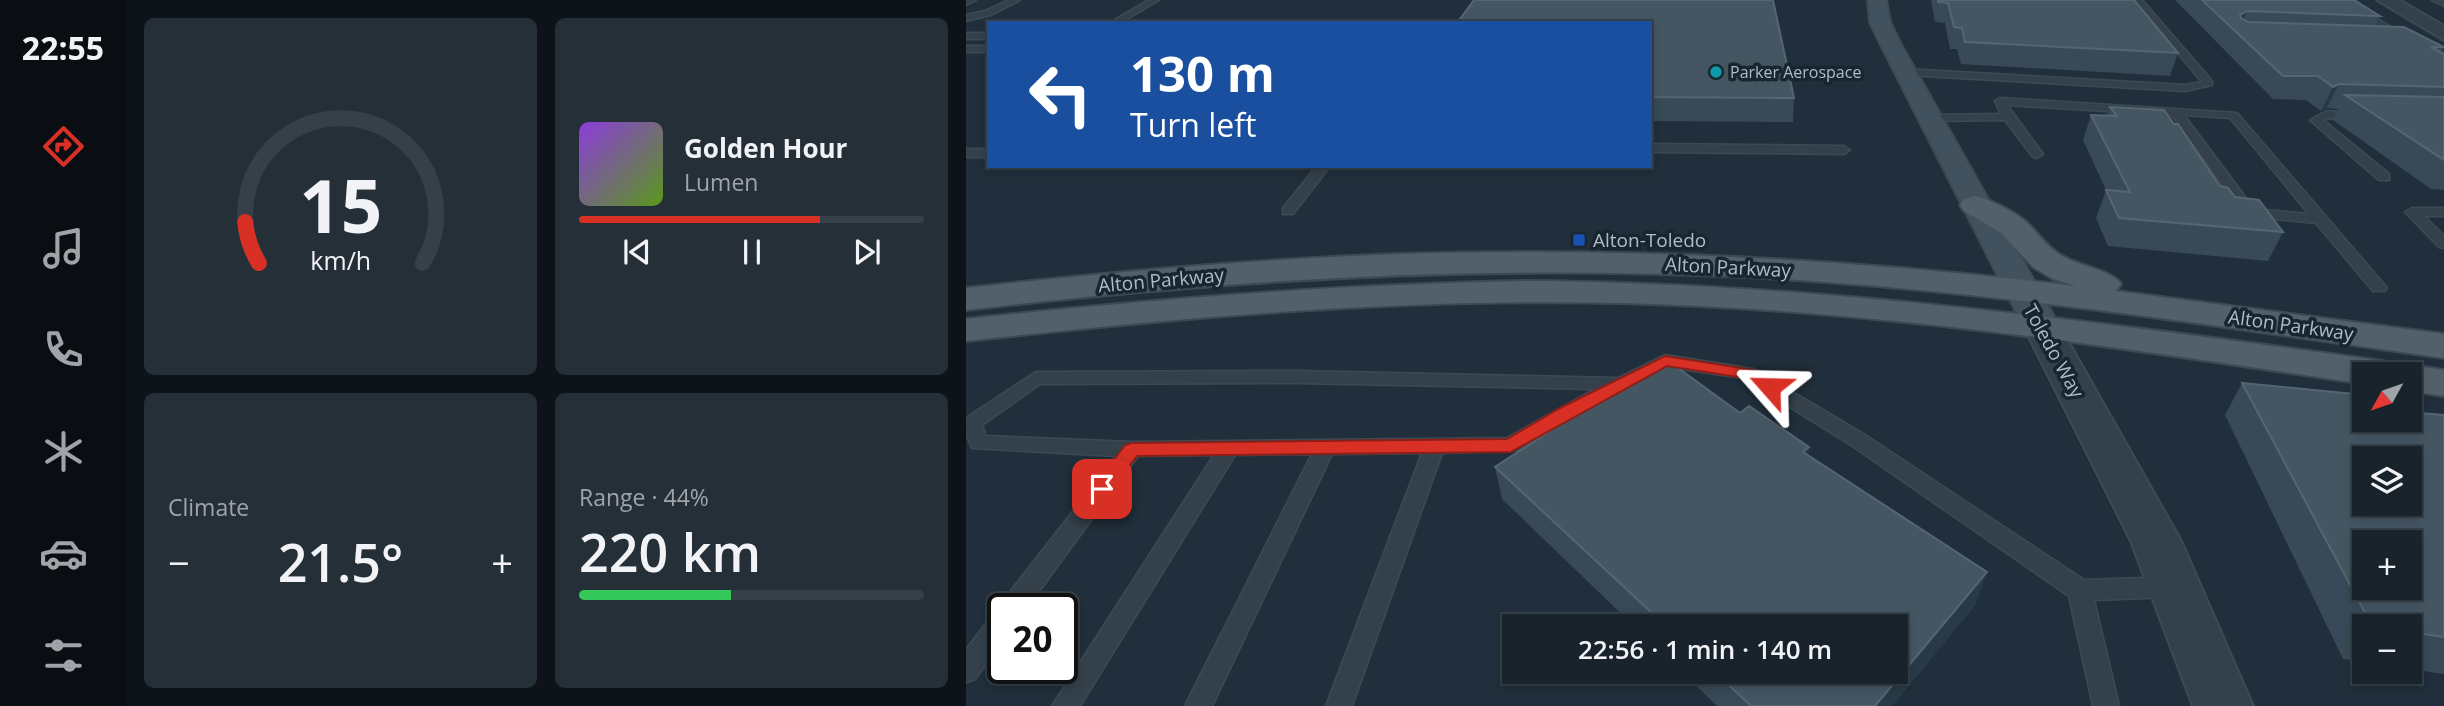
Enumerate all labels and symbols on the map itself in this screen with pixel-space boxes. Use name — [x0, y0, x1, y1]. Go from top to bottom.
place label: Parker Aerospace — [1730, 61, 1861, 83]
marker: Parker Aerospace — [1708, 64, 1724, 80]
place label: Alton-Toledo — [1593, 227, 1706, 253]
marker: Alton-Toledo — [1571, 232, 1587, 248]
street label: Alton Parkway — [1664, 251, 1792, 283]
street label: Alton Parkway — [1097, 262, 1225, 298]
street label: Toledo Way — [2018, 300, 2091, 403]
street label: Alton Parkway — [2227, 303, 2356, 347]
position arrow — [1733, 350, 1807, 424]
north arrow — [2352, 362, 2422, 432]
pin — [1072, 459, 1132, 519]
speed limit sign: 20 — [987, 593, 1078, 684]

